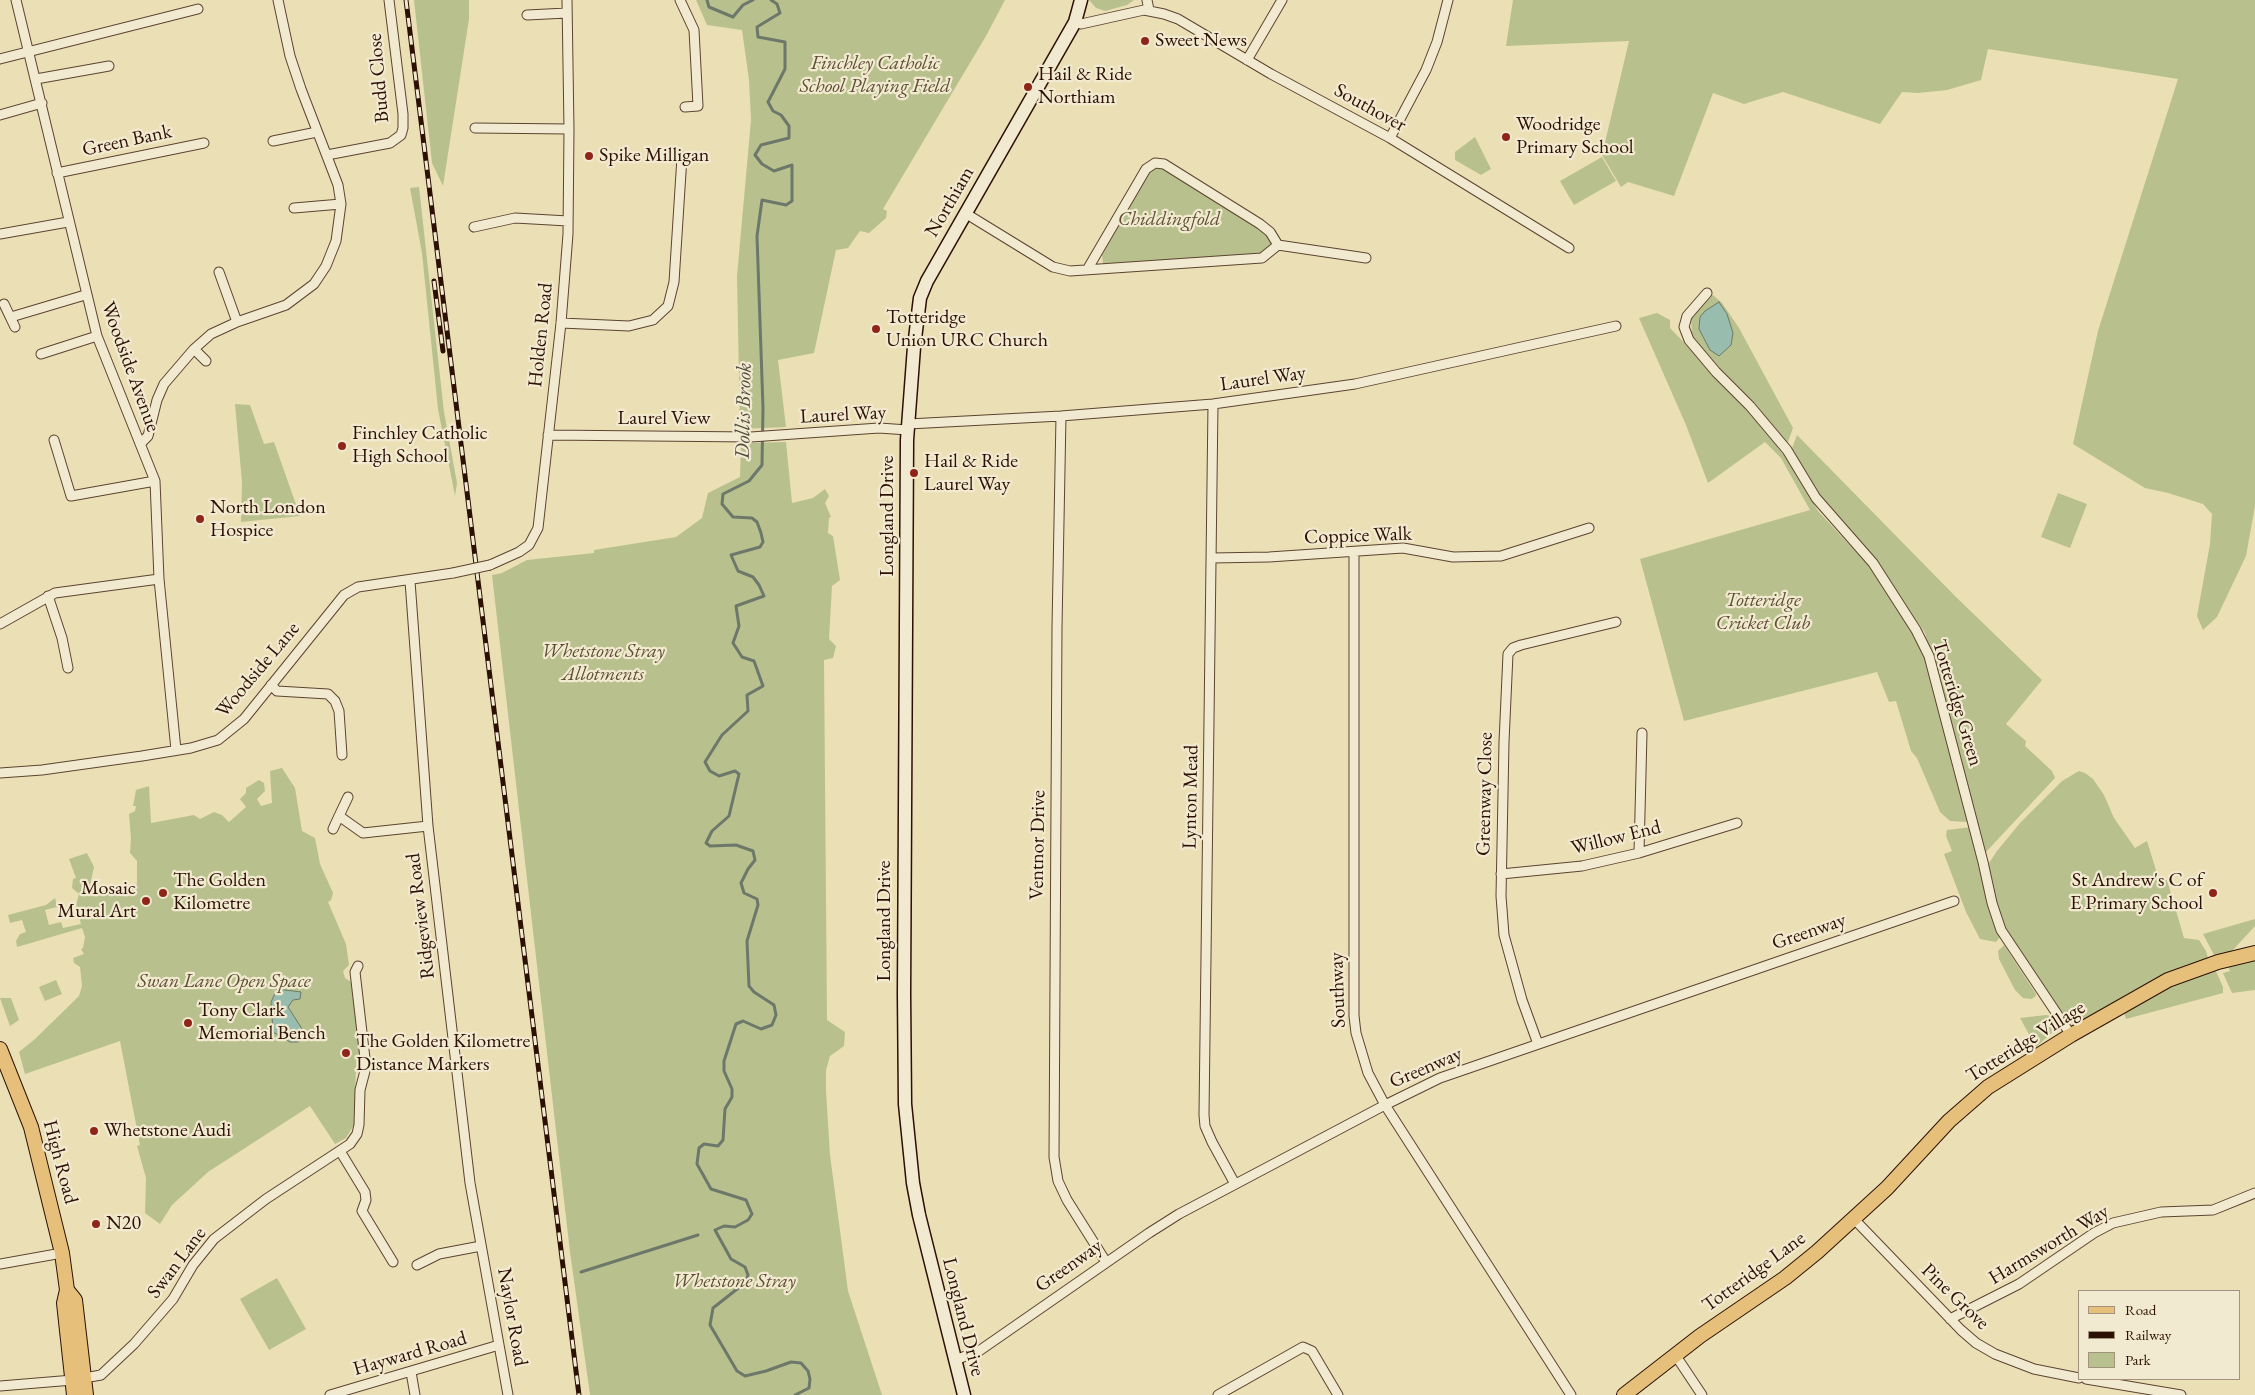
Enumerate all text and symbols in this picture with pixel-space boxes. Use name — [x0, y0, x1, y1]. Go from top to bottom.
place label: Sweet News — [1155, 29, 1247, 53]
street label: Budd Close — [363, 32, 395, 124]
marker: Sweet News — [1139, 35, 1151, 47]
park label: Finchley Catholic School Playing Field — [800, 52, 950, 99]
place label: Hail & Ride Northiam — [1038, 63, 1132, 110]
street label: Southover — [1330, 78, 1410, 138]
marker: Hail & Ride Northiam — [1022, 81, 1034, 93]
place label: Woodridge Primary School — [1516, 113, 1634, 160]
street label: Green Bank — [80, 120, 174, 162]
marker: Woodridge Primary School — [1500, 131, 1512, 143]
place label: Spike Milligan — [599, 144, 709, 168]
marker: Spike Milligan — [583, 150, 595, 162]
street label: Northiam — [920, 162, 980, 242]
park label: Chiddingfold — [1118, 208, 1220, 232]
street label: Holden Road — [524, 282, 558, 388]
street label: Woodside Avenue — [95, 299, 165, 435]
place label: Totteridge Union URC Church — [886, 306, 1048, 353]
marker: Totteridge Union URC Church — [870, 323, 882, 335]
street label: Laurel Way — [1219, 361, 1307, 397]
water label: Dollis Brook — [731, 363, 757, 459]
street label: Laurel Way — [799, 401, 887, 429]
street label: Laurel View — [618, 407, 710, 431]
place label: Finchley Catholic High School — [352, 422, 488, 469]
marker: Finchley Catholic High School — [336, 440, 348, 452]
place label: Hail & Ride Laurel Way — [924, 450, 1018, 497]
street label: Longland Drive — [876, 455, 900, 577]
marker: Hail & Ride Laurel Way — [908, 467, 920, 479]
place label: North London Hospice — [210, 496, 326, 543]
marker: North London Hospice — [194, 513, 206, 525]
street label: Coppice Walk — [1304, 522, 1412, 550]
park label: Totteridge Cricket Club — [1716, 589, 1810, 636]
street label: Woodside Lane — [211, 617, 305, 723]
street label: Totteridge Green — [1926, 637, 1988, 769]
park label: Whetstone Stray Allotments — [541, 640, 665, 687]
street label: Greenway Close — [1472, 732, 1498, 856]
street label: Lynton Mead — [1178, 745, 1204, 849]
street label: Ventnor Drive — [1025, 790, 1051, 900]
street label: Willow End — [1569, 815, 1663, 861]
street label: Ridgeview Road — [401, 852, 441, 980]
street label: Longland Drive — [873, 860, 897, 982]
place label: The Golden Kilometre — [173, 869, 266, 916]
place label: St Andrew's C of E Primary School — [2070, 869, 2203, 916]
place label: Mosaic Mural Art — [57, 877, 136, 924]
marker: The Golden Kilometre — [157, 887, 169, 899]
marker: St Andrew's C of E Primary School — [2207, 887, 2219, 899]
marker: Mosaic Mural Art — [140, 895, 152, 907]
street label: Greenway — [1769, 908, 1849, 956]
street label: Southway — [1325, 952, 1351, 1028]
park label: Swan Lane Open Space — [138, 970, 310, 994]
street label: Totteridge Village — [1962, 996, 2090, 1088]
place label: Tony Clark Memorial Bench — [198, 999, 326, 1046]
marker: Tony Clark Memorial Bench — [182, 1017, 194, 1029]
place label: The Golden Kilometre Distance Markers — [356, 1030, 530, 1077]
street label: Greenway — [1386, 1042, 1466, 1094]
marker: The Golden Kilometre Distance Markers — [340, 1047, 352, 1059]
street label: High Road — [37, 1117, 83, 1207]
place label: Whetstone Audi — [104, 1119, 231, 1143]
marker: Whetstone Audi — [88, 1125, 100, 1137]
street label: Harmsworth Way — [1984, 1200, 2114, 1290]
place label: N20 — [106, 1212, 141, 1236]
marker: N20 — [90, 1218, 102, 1230]
street label: Swan Lane — [142, 1223, 212, 1303]
street label: Totteridge Lane — [1698, 1227, 1810, 1317]
street label: Greenway — [1031, 1234, 1107, 1298]
street label: Longland Drive — [937, 1255, 989, 1379]
street label: Pine Grove — [1916, 1259, 1994, 1335]
street label: Naylor Road — [492, 1266, 532, 1368]
park label: Whetstone Stray — [672, 1270, 796, 1294]
legend — [2078, 1290, 2240, 1380]
text: Road — [2125, 1300, 2156, 1319]
text: Railway — [2125, 1325, 2171, 1344]
street label: Hayward Road — [351, 1326, 469, 1382]
text: Park — [2125, 1350, 2151, 1369]

